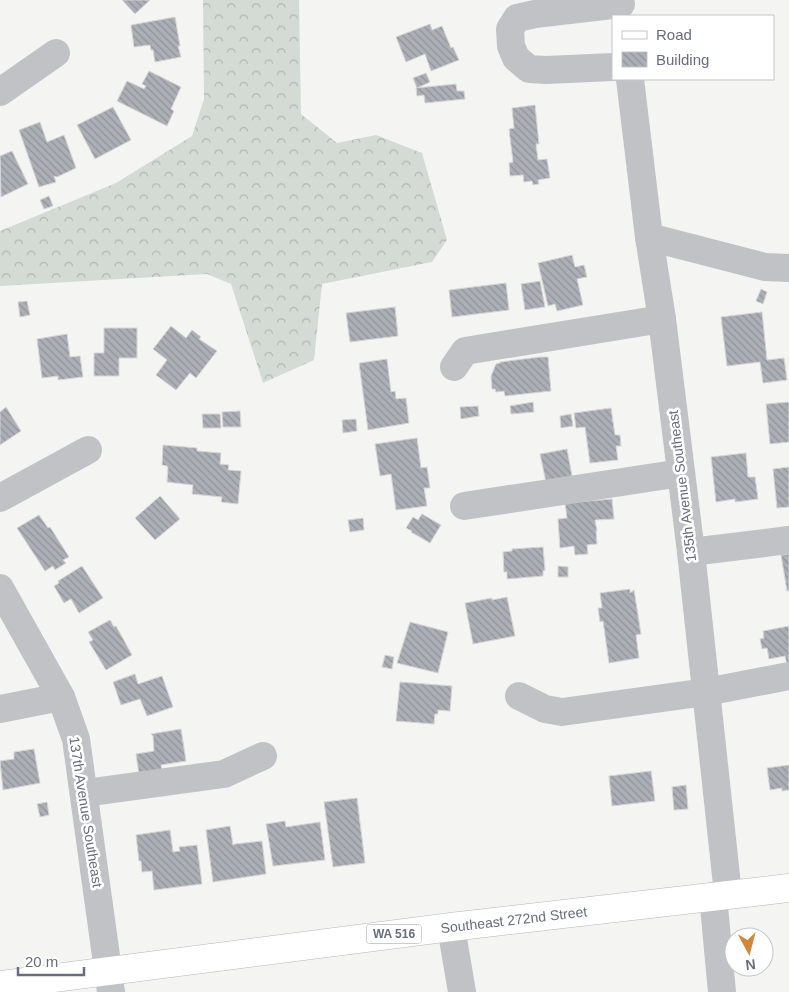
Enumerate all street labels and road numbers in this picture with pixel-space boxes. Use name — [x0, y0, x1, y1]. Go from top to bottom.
street label: 135th Avenue Southeast — [665, 409, 699, 563]
street label: 137th Avenue Southeast — [66, 736, 106, 889]
street label: Southeast 272nd Street — [440, 903, 588, 936]
road number: WA 516 — [366, 924, 422, 944]

